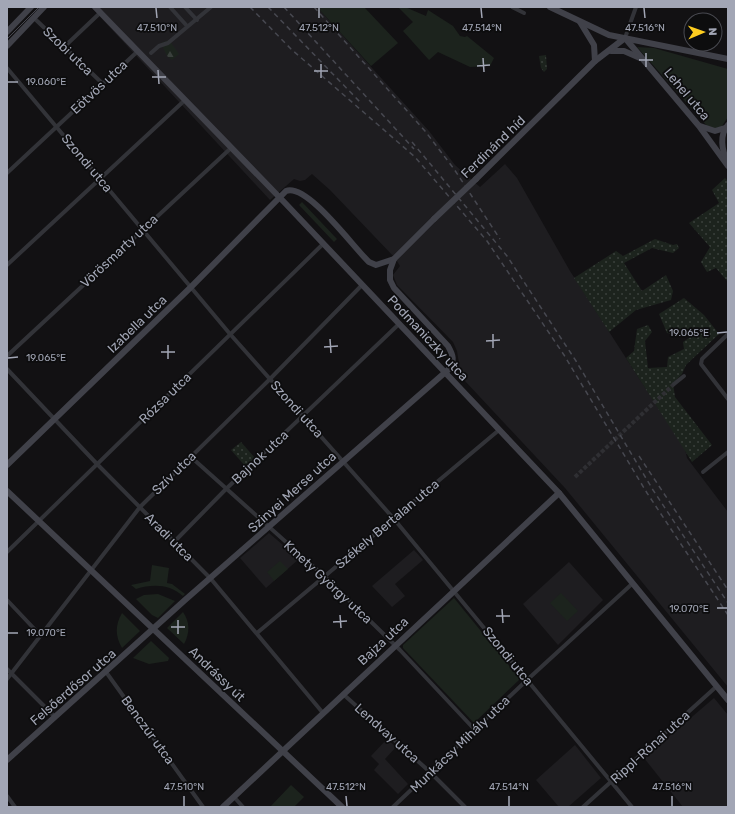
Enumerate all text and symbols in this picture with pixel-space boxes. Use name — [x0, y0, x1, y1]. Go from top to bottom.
north arrow — [683, 12, 723, 52]
text: 47.510°N — [137, 22, 177, 34]
text: 47.512°N — [299, 22, 339, 34]
text: 47.514°N — [462, 22, 502, 34]
text: 47.516°N — [625, 22, 665, 34]
street label: Szobi utca — [40, 24, 96, 78]
text: N — [706, 27, 719, 36]
street label: Eötvös utca — [68, 57, 130, 117]
street label: Lehel utca — [661, 65, 713, 123]
text: 19.060°E — [26, 76, 66, 88]
street label: Ferdinánd híd — [458, 113, 528, 181]
street label: Szondi utca — [58, 131, 116, 195]
street label: Vörösmarty utca — [77, 211, 161, 291]
street label: Izabella utca — [104, 292, 170, 356]
street label: Podmaniczky utca — [385, 292, 471, 384]
text: 19.065°E — [669, 327, 709, 339]
text: 19.065°E — [26, 352, 66, 364]
street label: Rózsa utca — [136, 369, 194, 427]
street label: Szondi utca — [268, 377, 326, 441]
street label: Bajnok utca — [229, 427, 291, 487]
street label: Szív utca — [149, 448, 199, 498]
street label: Szinyei Merse utca — [245, 449, 339, 535]
street label: Székely Bertalan utca — [332, 476, 442, 572]
street label: Aradi utca — [142, 510, 196, 564]
street label: Kmety György utca — [280, 537, 375, 627]
text: 19.070°E — [669, 603, 709, 615]
street label: Bajza utca — [355, 614, 411, 668]
street label: Szondi utca — [480, 624, 536, 688]
text: 19.070°E — [26, 627, 66, 639]
street label: Andrássy út — [186, 643, 248, 705]
street label: Felsőerdősor utca — [27, 646, 119, 728]
street label: Benczúr utca — [118, 693, 178, 767]
street label: Munkácsy Mihály utca — [407, 693, 513, 795]
street label: Lendvay utca — [352, 700, 422, 766]
street label: Rippl-Rónai utca — [607, 708, 693, 786]
text: 47.510°N — [164, 781, 204, 793]
text: 47.512°N — [326, 781, 366, 793]
text: 47.514°N — [489, 781, 529, 793]
text: 47.516°N — [652, 781, 692, 793]

